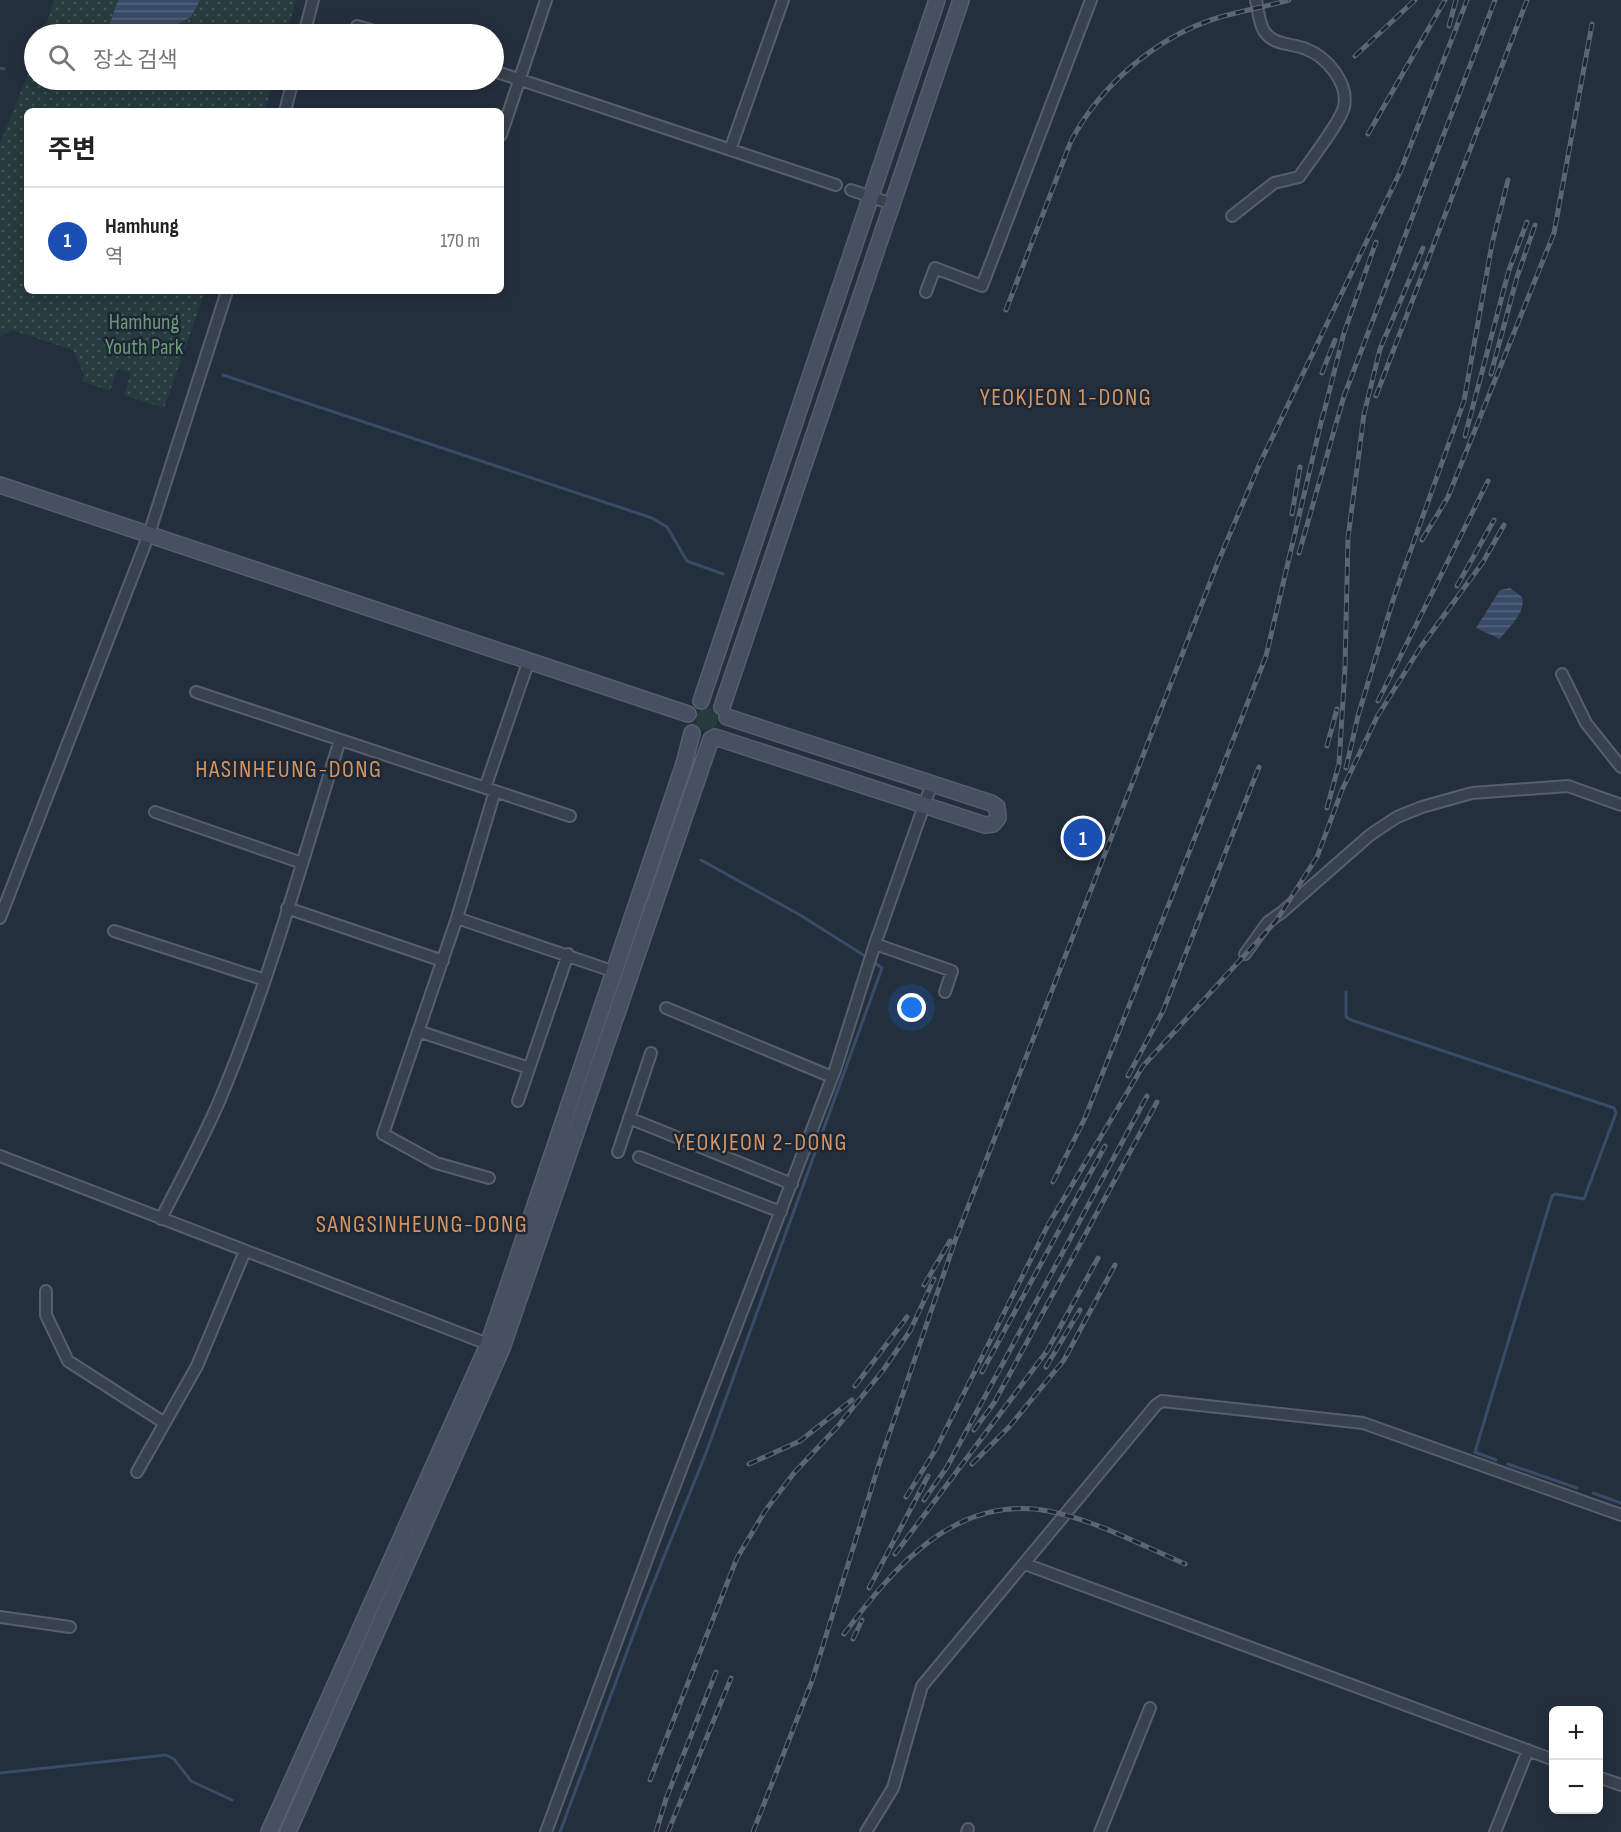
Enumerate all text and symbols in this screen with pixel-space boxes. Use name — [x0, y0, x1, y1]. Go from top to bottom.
search box — [24, 24, 504, 90]
icon: search — [45, 41, 78, 74]
text: 장소 검색 — [93, 47, 177, 74]
text: 주변 — [48, 135, 96, 166]
text: Hamhung — [105, 213, 179, 240]
text: 1 — [64, 229, 71, 253]
text: 170 m — [440, 229, 480, 253]
text: 역 — [105, 245, 123, 269]
park label: Hamhung Youth Park — [105, 309, 184, 361]
district label: YEOKJEON 1-DONG — [980, 383, 1152, 412]
district label: HASINHEUNG-DONG — [195, 755, 383, 784]
pin: 1 — [1064, 816, 1102, 860]
your location — [897, 993, 926, 1022]
district label: YEOKJEON 2-DONG — [674, 1128, 848, 1157]
district label: SANGSINHEUNG-DONG — [316, 1210, 528, 1239]
map controls — [1549, 1706, 1603, 1814]
button: + — [1549, 1706, 1603, 1760]
button: − — [1549, 1760, 1603, 1814]

